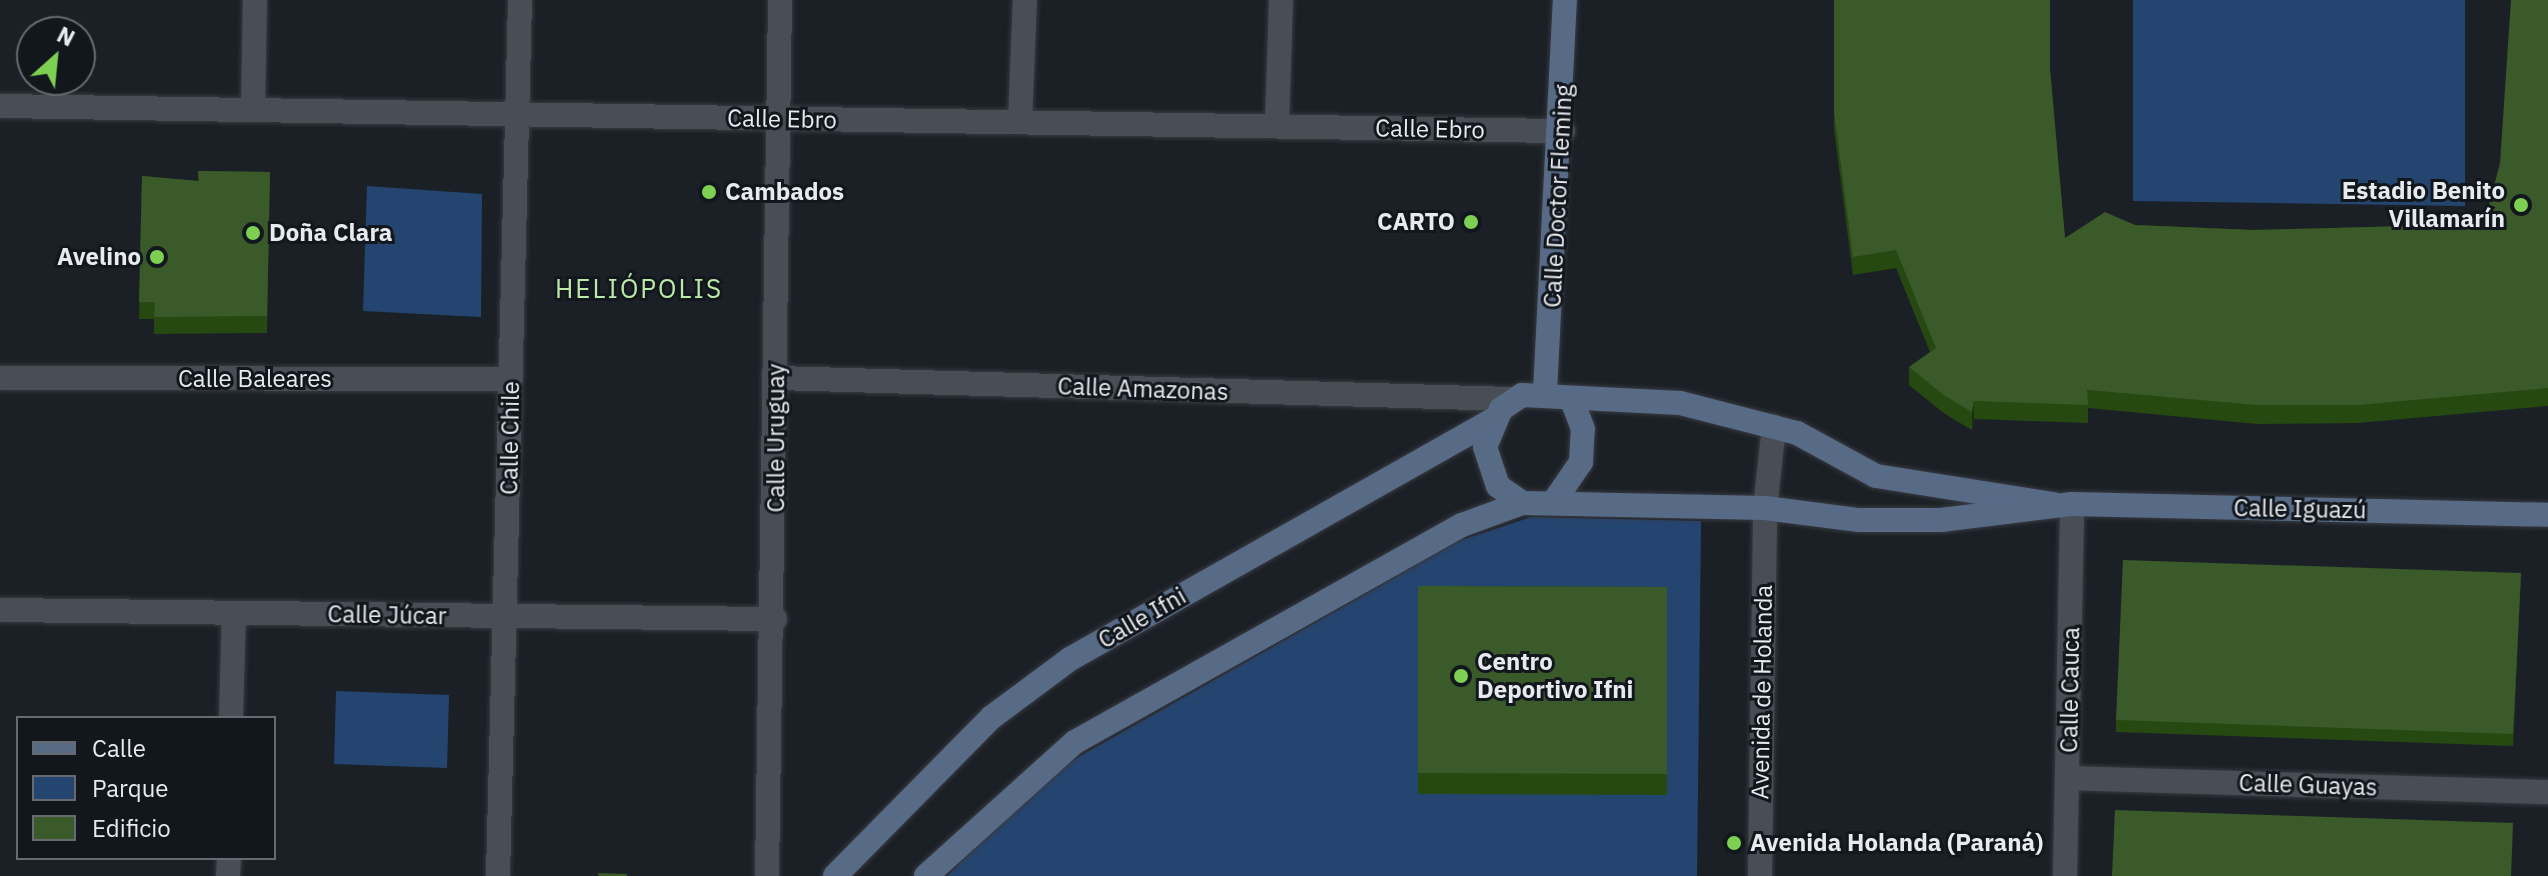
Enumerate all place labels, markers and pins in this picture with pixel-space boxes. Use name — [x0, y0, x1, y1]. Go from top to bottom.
place label: Estadio Benito Villamarín — [2342, 177, 2505, 233]
place label: Cambados — [725, 178, 844, 206]
marker: Cambados — [700, 183, 718, 201]
marker: Estadio Benito Villamarín — [2512, 196, 2530, 214]
place label: CARTO — [1377, 208, 1455, 236]
marker: CARTO — [1462, 213, 1480, 231]
place label: Doña Clara — [269, 219, 392, 247]
marker: Doña Clara — [244, 224, 262, 242]
place label: Avelino — [57, 243, 141, 271]
marker: Avelino — [148, 248, 166, 266]
place label: Centro Deportivo Ifni — [1477, 648, 1633, 704]
marker: Centro Deportivo Ifni — [1452, 667, 1470, 685]
place label: Avenida Holanda (Paraná) — [1750, 829, 2043, 857]
marker: Avenida Holanda (Paraná) — [1725, 834, 1743, 852]

